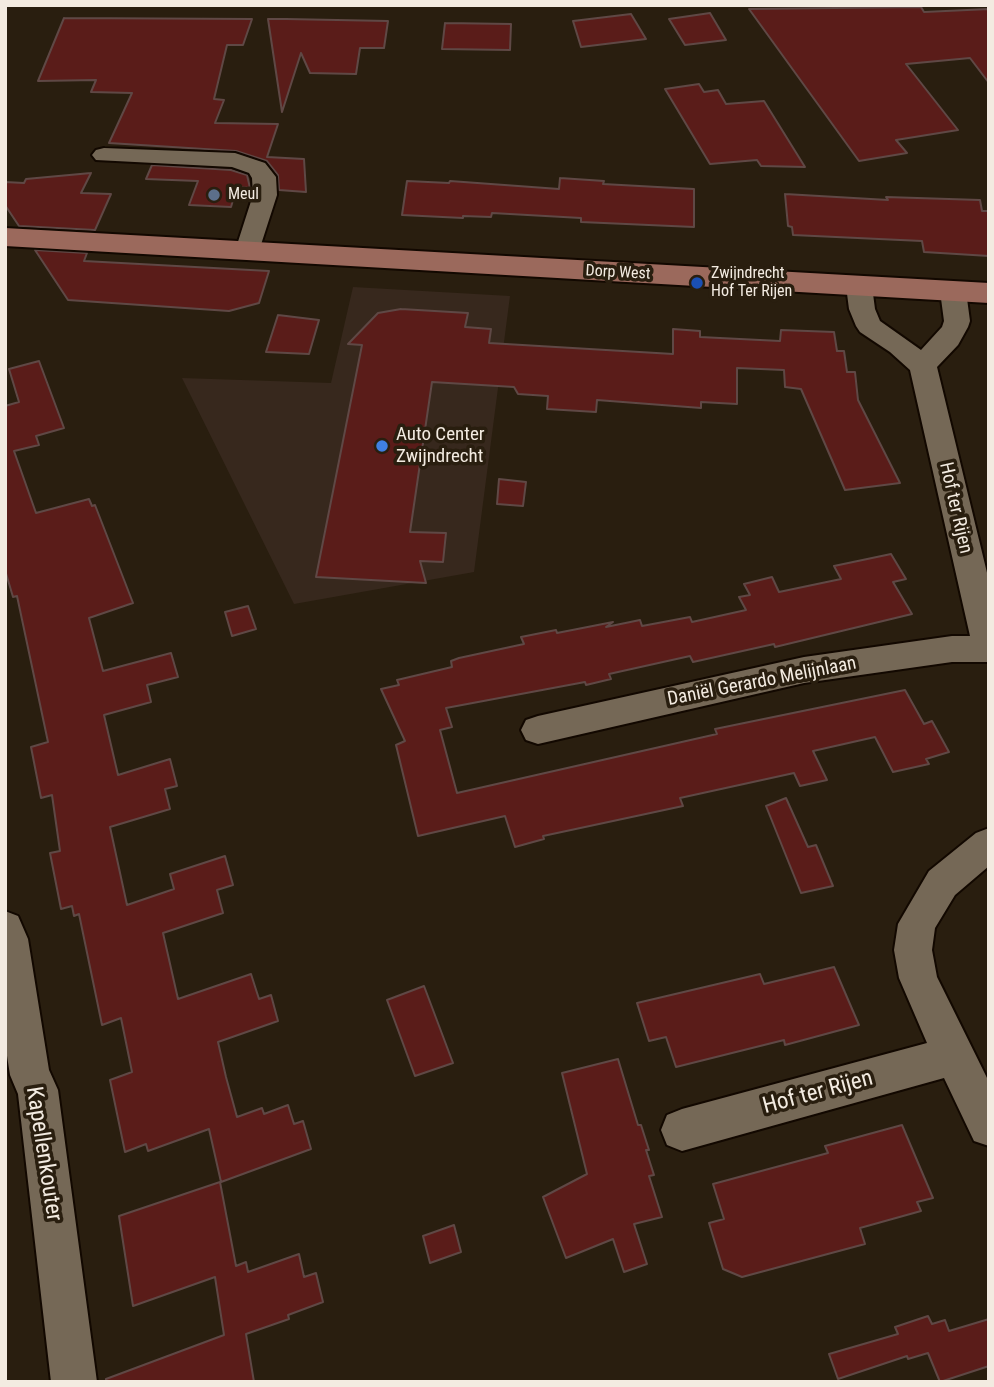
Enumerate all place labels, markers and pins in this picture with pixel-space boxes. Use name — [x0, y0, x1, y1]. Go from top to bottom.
place label: Meul — [228, 185, 259, 205]
marker: Meul — [206, 187, 222, 203]
place label: Zwijndrecht Hof Ter Rijen — [711, 264, 792, 302]
marker: Zwijndrecht Hof Ter Rijen — [689, 275, 705, 291]
place label: Auto Center Zwijndrecht — [396, 424, 485, 468]
marker: Auto Center Zwijndrecht — [374, 438, 390, 454]

